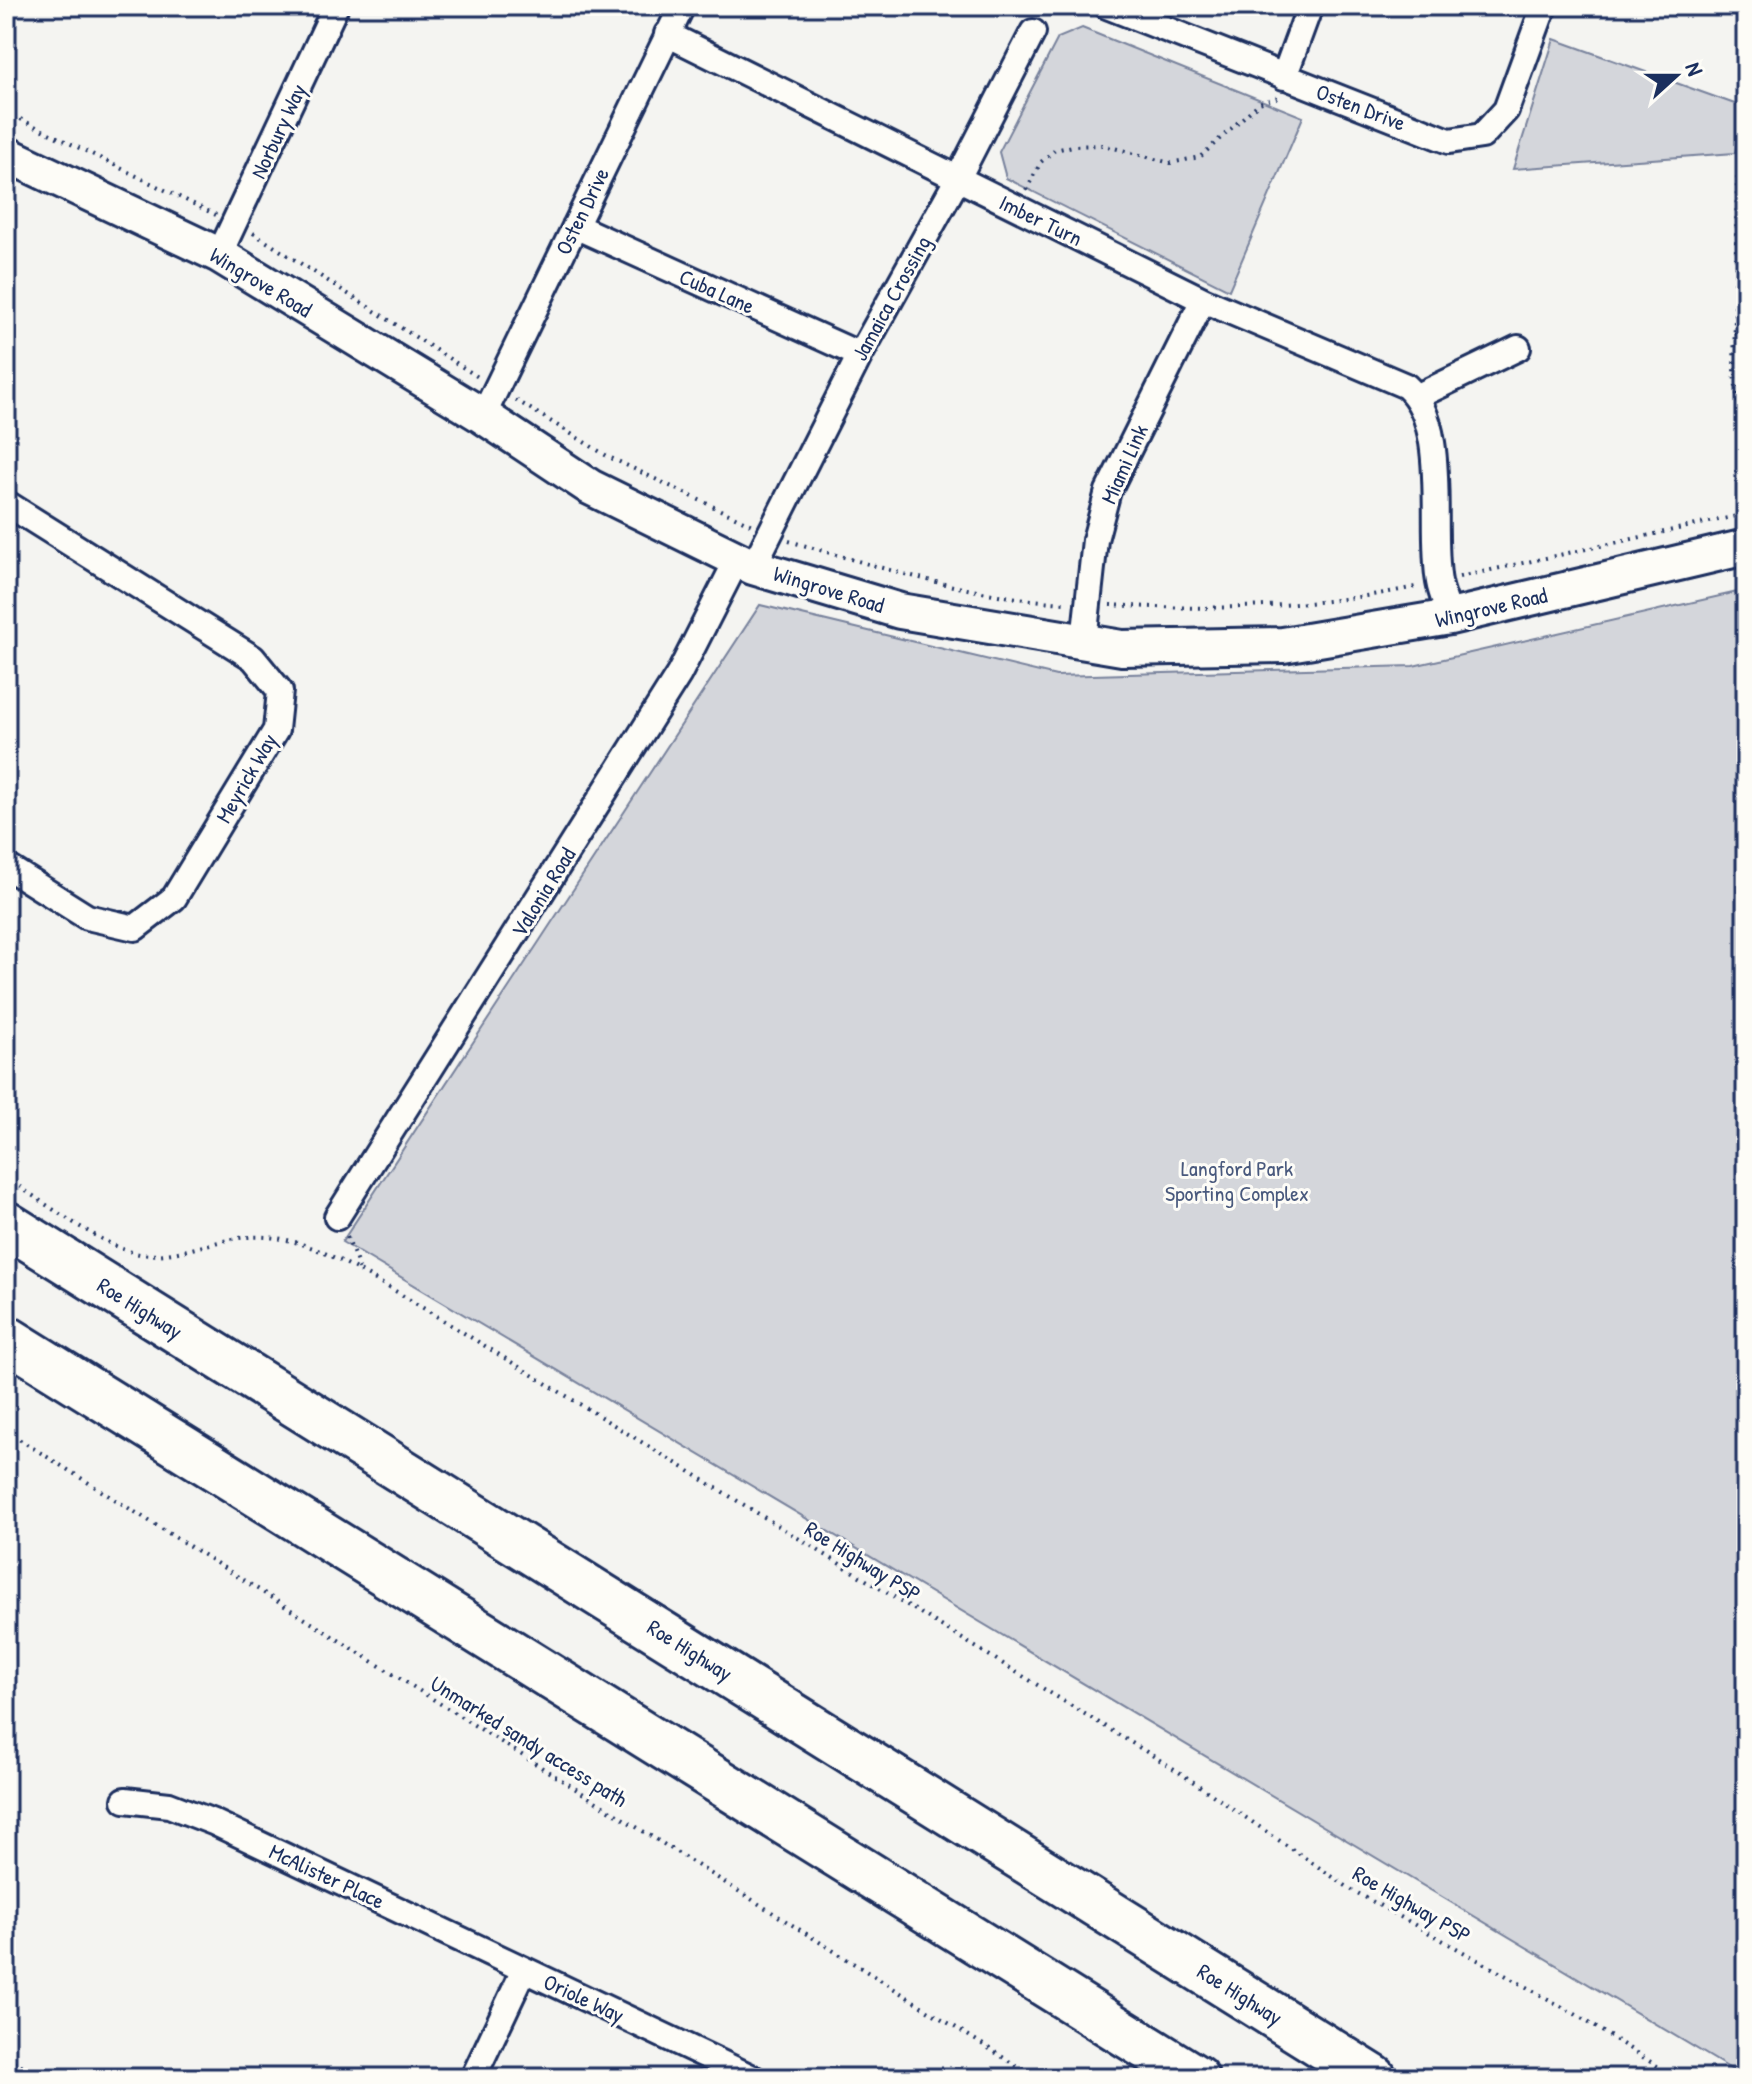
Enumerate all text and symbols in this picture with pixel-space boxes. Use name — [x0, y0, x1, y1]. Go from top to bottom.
north arrow — [1636, 36, 1716, 116]
text: N — [1679, 58, 1711, 80]
street label: Osten Drive — [1312, 76, 1410, 138]
street label: Norbury Way — [243, 79, 313, 183]
street label: Osten Drive — [548, 162, 616, 260]
street label: Imber Turn — [994, 187, 1088, 253]
street label: Jamaica Crossing — [844, 230, 938, 366]
street label: Wingrove Road — [204, 240, 318, 324]
street label: Cuba Lane — [675, 261, 759, 321]
street label: Miami Link — [1093, 420, 1155, 508]
street label: Wingrove Road — [770, 558, 888, 620]
street label: Wingrove Road — [1432, 579, 1550, 634]
street label: Meyrick Way — [208, 728, 284, 828]
street label: Valonia Road — [504, 841, 583, 942]
park label: Langford Park Sporting Complex — [1165, 1153, 1309, 1208]
street label: Roe Highway — [92, 1270, 188, 1346]
street label: Roe Highway PSP — [799, 1513, 927, 1609]
street label: Roe Highway — [642, 1612, 738, 1688]
street label: Unmarked sandy access path — [425, 1668, 633, 1814]
street label: McAlister Place — [265, 1836, 390, 1916]
street label: Roe Highway PSP — [1348, 1858, 1476, 1950]
street label: Roe Highway — [1192, 1956, 1288, 2032]
street label: Oriole Way — [539, 1966, 629, 2030]

